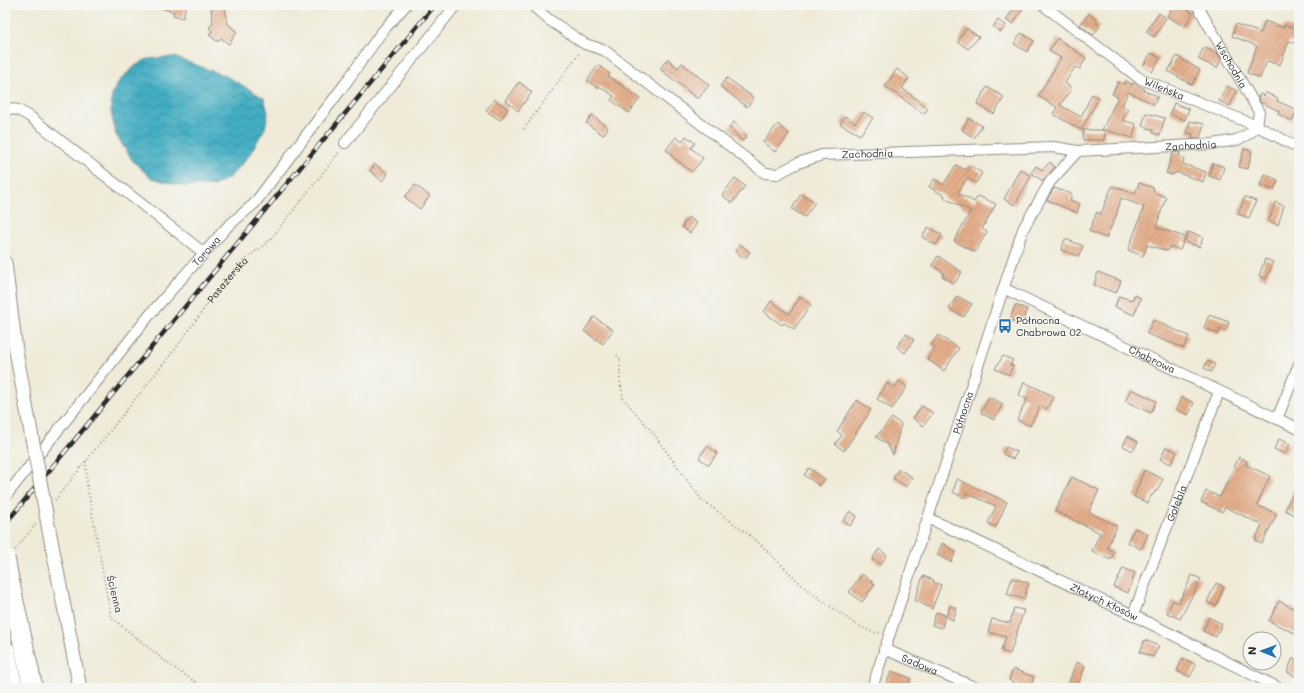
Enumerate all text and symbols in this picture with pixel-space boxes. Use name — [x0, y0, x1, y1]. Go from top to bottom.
street label: Wschodnia — [1212, 39, 1251, 91]
street label: Wileńska — [1142, 74, 1187, 103]
street label: Zachodnia — [1165, 136, 1218, 153]
street label: Zachodnia — [841, 146, 894, 161]
street label: Torowa — [189, 232, 223, 269]
street label: Pasażerska — [204, 253, 251, 305]
place label: Północna Chabrowa 02 — [1016, 313, 1081, 339]
bus stop icon: Północna Chabrowa 02 — [997, 318, 1013, 334]
street label: Chabrowa — [1126, 342, 1178, 376]
street label: Północna — [949, 389, 976, 436]
street label: Gołębia — [1163, 483, 1190, 523]
street label: Ścienna — [104, 574, 126, 614]
street label: Złotych Kłosów — [1068, 579, 1141, 624]
north arrow — [1242, 631, 1282, 671]
text: N — [1244, 647, 1259, 655]
street label: Sadowa — [900, 650, 940, 678]

